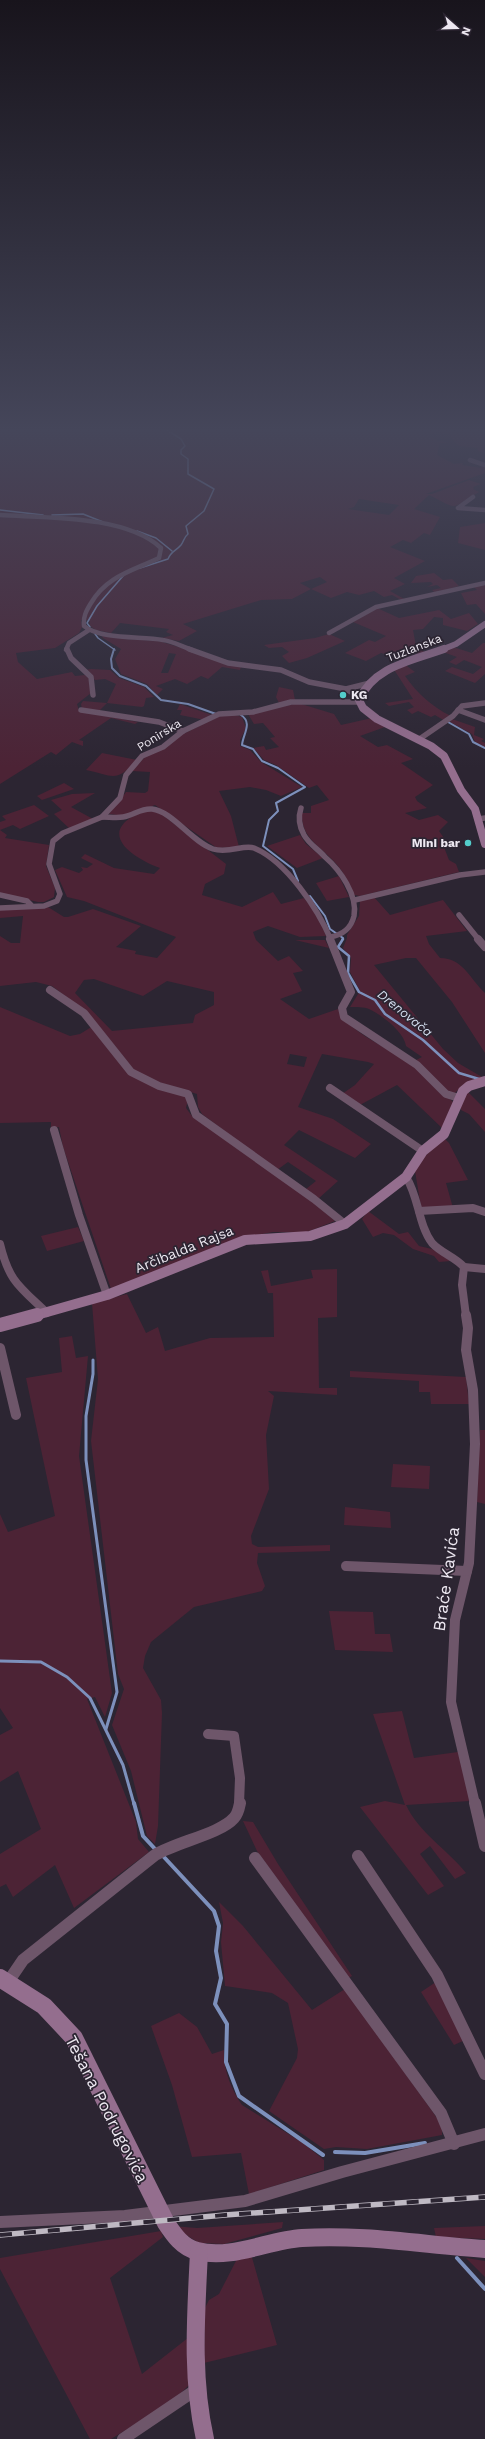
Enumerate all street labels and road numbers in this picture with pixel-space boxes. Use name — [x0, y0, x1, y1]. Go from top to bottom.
street label: Tuzlanska — [384, 631, 444, 665]
street label: Ponirska — [134, 716, 184, 754]
street label: Arčibalda Rajsa — [132, 1222, 236, 1276]
street label: Braće Kavića — [429, 1525, 463, 1633]
street label: Tešana Podrugovića — [61, 2032, 153, 2186]

